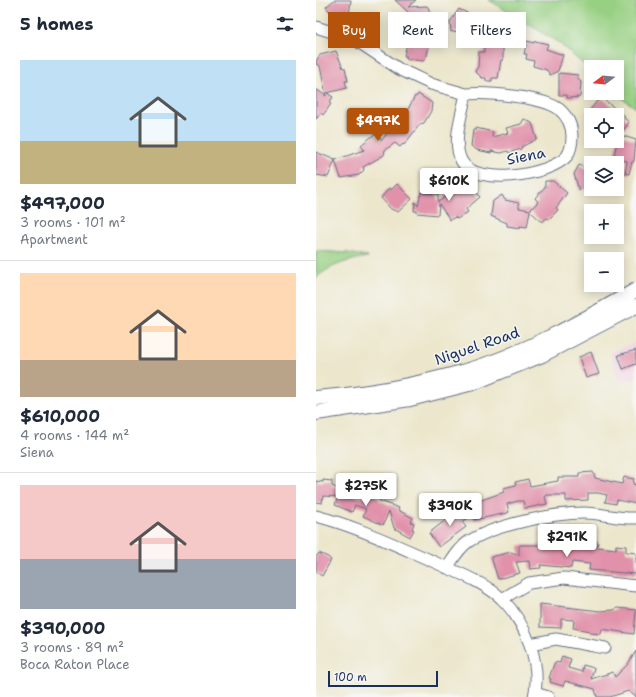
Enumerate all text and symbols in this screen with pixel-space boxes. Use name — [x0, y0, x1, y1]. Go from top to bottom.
chip: Buy — [328, 12, 380, 48]
chip: Rent — [388, 12, 448, 48]
chip: Filters — [456, 12, 526, 48]
text: 5 homes — [20, 13, 93, 35]
icon: filters — [274, 13, 296, 35]
north arrow — [584, 60, 624, 100]
map controls — [584, 60, 624, 292]
icon: home — [122, 86, 194, 158]
pin: $497K — [350, 108, 406, 142]
button: locate — [584, 108, 624, 148]
text: $497K — [356, 112, 400, 129]
street label: Siena — [505, 142, 548, 170]
button: layers — [584, 156, 624, 196]
pin: $610K — [421, 168, 477, 202]
text: $610K — [429, 172, 469, 189]
text: $497,000 — [20, 192, 105, 214]
button: + — [584, 204, 624, 244]
text: 3 rooms · 101 m² — [20, 214, 126, 231]
text: Apartment — [20, 231, 88, 248]
button: − — [584, 252, 624, 292]
icon: home — [122, 299, 194, 371]
street label: Niguel Road — [432, 322, 523, 370]
text: $610,000 — [20, 405, 100, 427]
text: 4 rooms · 144 m² — [20, 427, 129, 444]
text: Siena — [20, 444, 54, 461]
pin: $275K — [338, 473, 394, 507]
text: $275K — [345, 477, 387, 494]
pin: $390K — [422, 493, 478, 527]
text: $390K — [428, 497, 472, 514]
icon: home — [122, 511, 194, 583]
pin: $291K — [539, 524, 595, 558]
text: $291K — [547, 528, 587, 545]
text: $390,000 — [20, 617, 105, 639]
text: 3 rooms · 89 m² — [20, 639, 124, 656]
text: Boca Raton Place — [20, 656, 130, 673]
scale bar — [328, 669, 438, 688]
text: 100 m — [334, 670, 367, 685]

